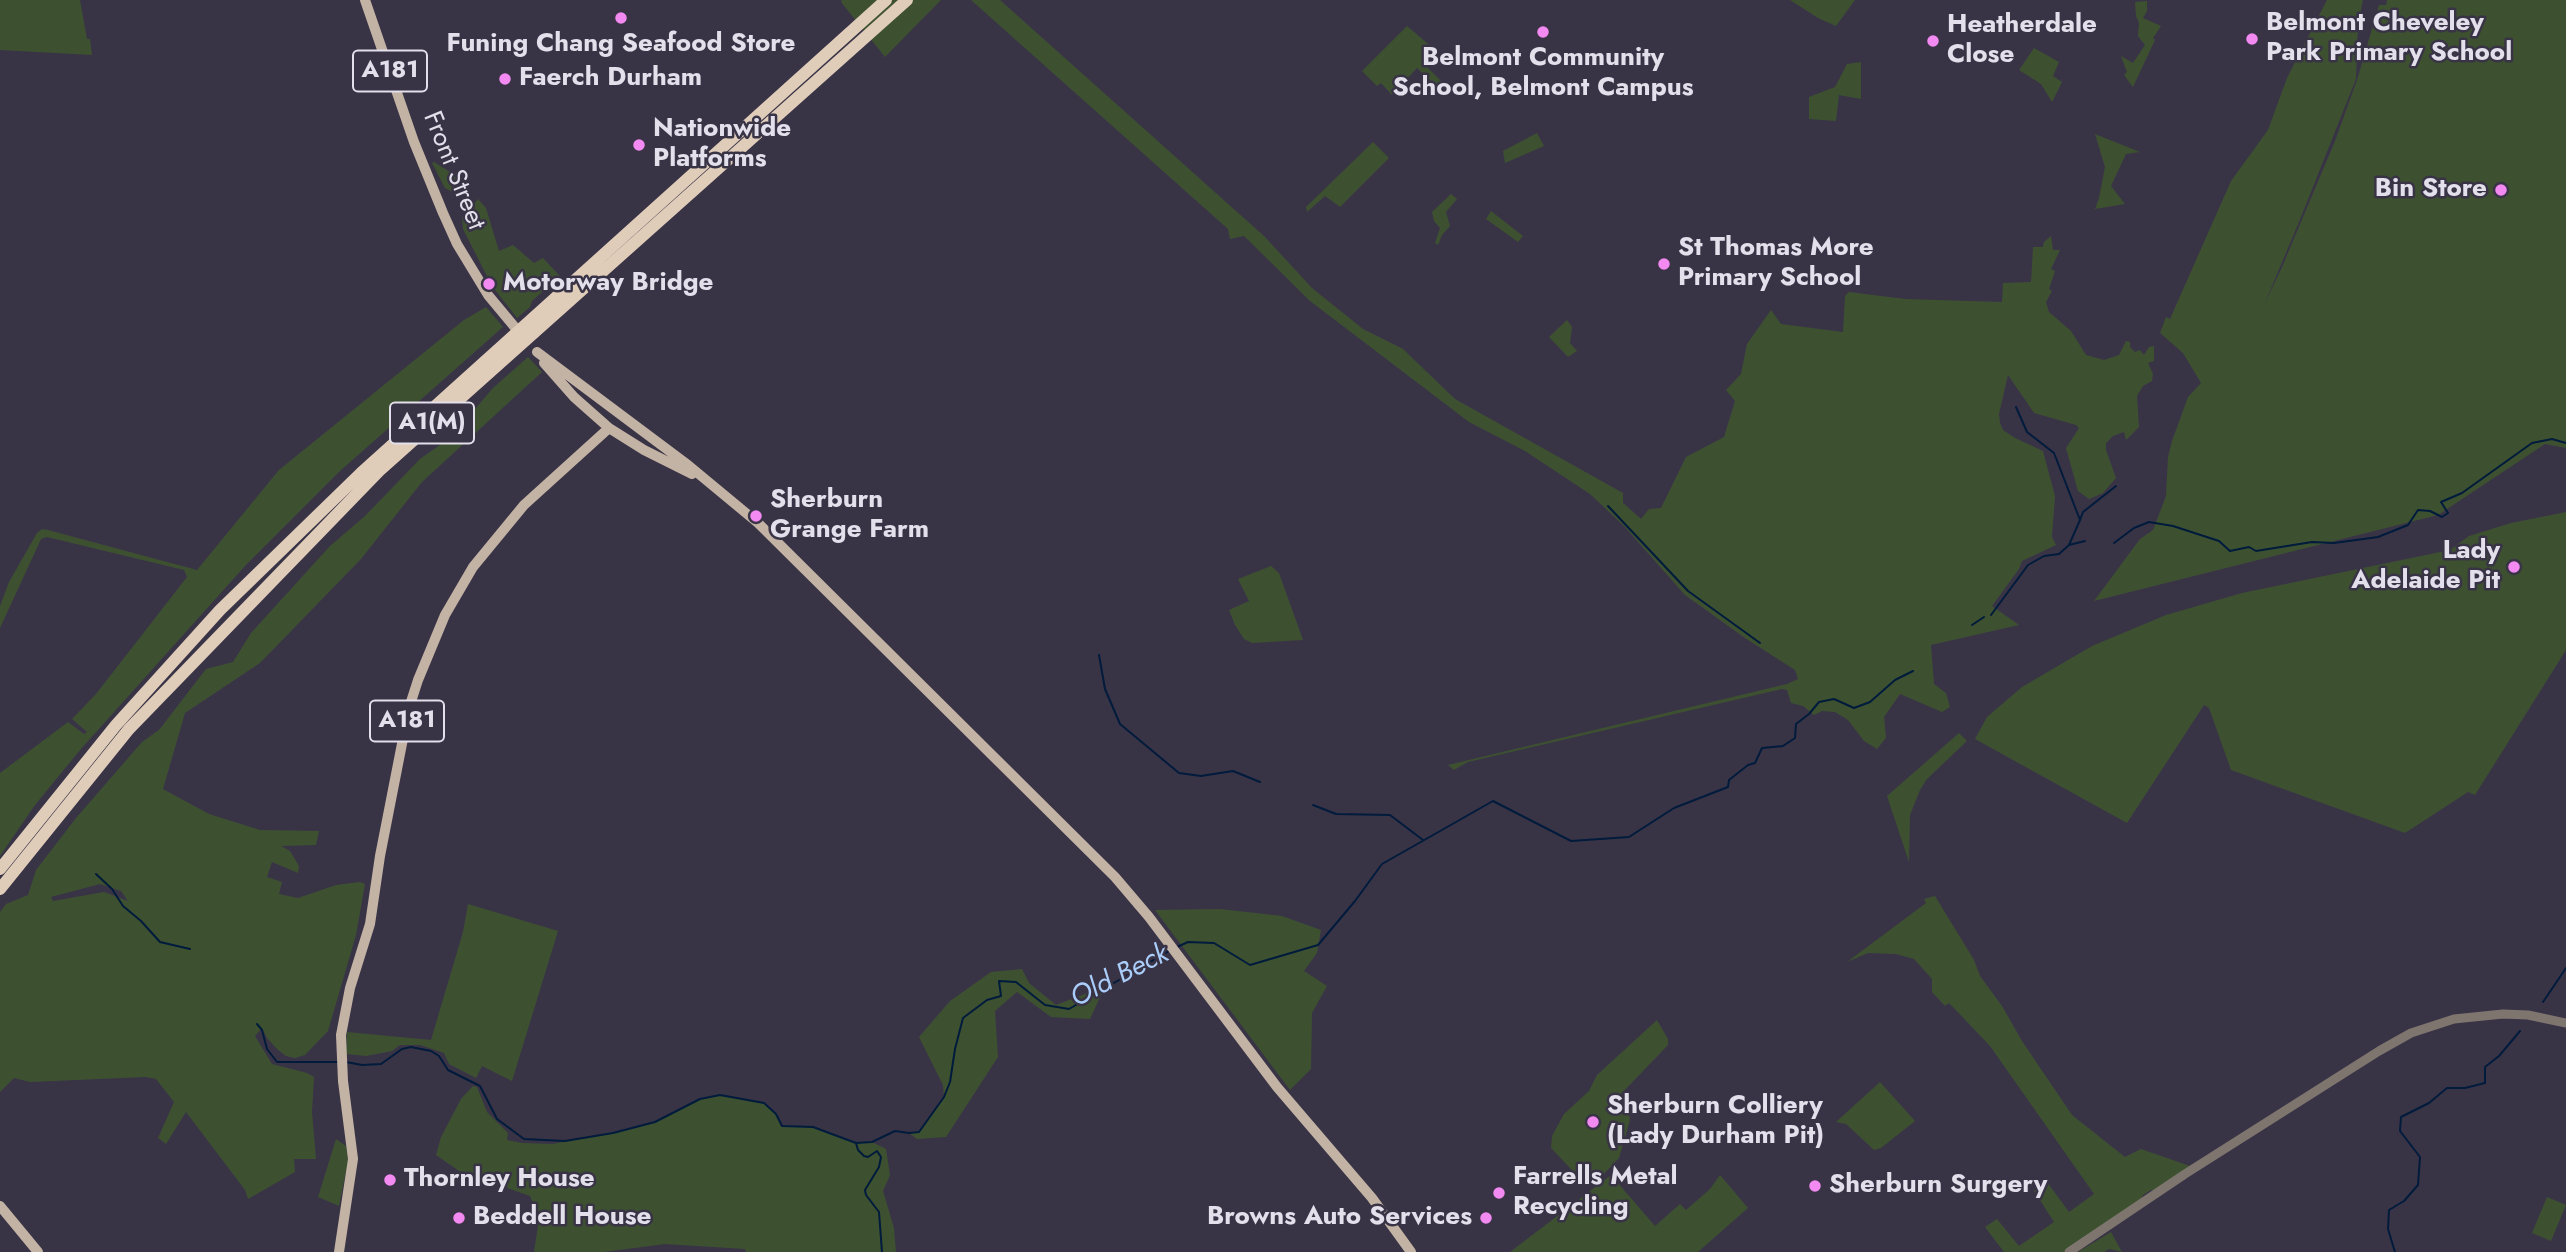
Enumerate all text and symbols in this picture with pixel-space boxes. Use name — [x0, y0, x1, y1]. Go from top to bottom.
place label: Belmont Cheveley Park Primary School — [2266, 8, 2512, 70]
marker: Funing Chang Seafood Store — [613, 10, 629, 26]
place label: Heatherdale Close — [1947, 10, 2097, 72]
marker: Belmont Community School, Belmont Campus — [1535, 24, 1551, 40]
place label: Funing Chang Seafood Store — [447, 29, 795, 61]
marker: Belmont Cheveley Park Primary School — [2244, 31, 2260, 47]
marker: Heatherdale Close — [1925, 33, 1941, 49]
place label: Belmont Community School, Belmont Campus — [1392, 43, 1694, 104]
road number: A181 — [353, 50, 427, 92]
place label: Faerch Durham — [519, 63, 702, 95]
marker: Faerch Durham — [497, 71, 513, 87]
street label: Front Street — [415, 107, 491, 235]
place label: Nationwide Platforms — [653, 114, 791, 176]
marker: Nationwide Platforms — [631, 137, 647, 153]
place label: Bin Store — [2375, 174, 2487, 206]
marker: Bin Store — [2493, 182, 2509, 198]
place label: St Thomas More Primary School — [1678, 233, 1874, 294]
marker: St Thomas More Primary School — [1656, 256, 1672, 272]
place label: Motorway Bridge — [503, 268, 714, 300]
marker: Motorway Bridge — [481, 276, 497, 292]
road number: A1(M) — [390, 402, 474, 444]
place label: Sherburn Grange Farm — [770, 485, 929, 546]
marker: Sherburn Grange Farm — [748, 508, 764, 524]
place label: Lady Adelaide Pit — [2351, 536, 2500, 598]
marker: Lady Adelaide Pit — [2506, 559, 2522, 575]
road number: A181 — [370, 700, 444, 742]
water label: Old Beck — [1065, 938, 1175, 1016]
place label: Sherburn Colliery (Lady Durham Pit) — [1607, 1091, 1824, 1152]
marker: Sherburn Colliery (Lady Durham Pit) — [1585, 1114, 1601, 1130]
place label: Farrells Metal Recycling — [1513, 1162, 1678, 1224]
place label: Thornley House — [404, 1164, 595, 1196]
place label: Sherburn Surgery — [1829, 1170, 2047, 1202]
marker: Thornley House — [382, 1172, 398, 1188]
marker: Sherburn Surgery — [1807, 1178, 1823, 1194]
marker: Farrells Metal Recycling — [1491, 1185, 1507, 1201]
place label: Beddell House — [473, 1202, 651, 1234]
place label: Browns Auto Services — [1207, 1202, 1472, 1234]
marker: Beddell House — [451, 1210, 467, 1226]
marker: Browns Auto Services — [1478, 1210, 1494, 1226]

